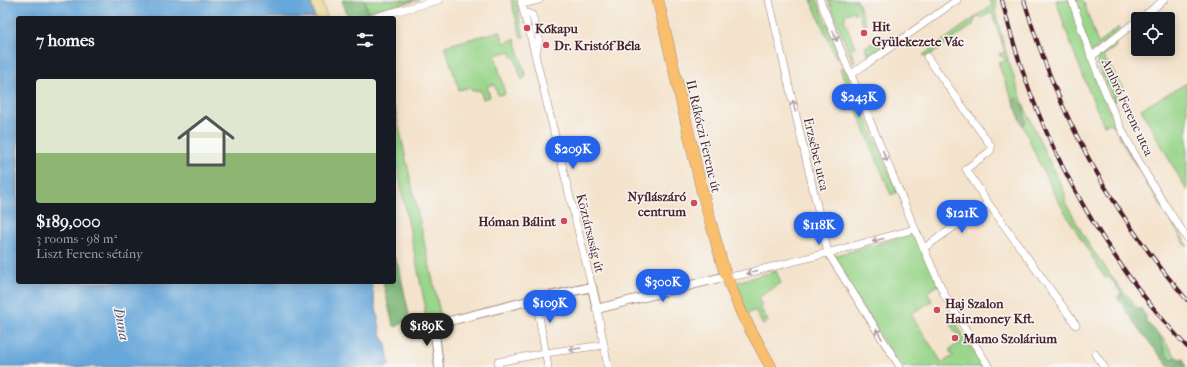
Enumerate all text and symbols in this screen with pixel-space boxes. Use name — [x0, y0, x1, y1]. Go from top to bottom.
map controls — [1131, 12, 1175, 56]
button: locate — [1131, 12, 1175, 56]
place label: Hit Gyülekezete Vác — [872, 19, 964, 50]
place label: Kőkapu — [535, 21, 578, 37]
marker: Kőkapu — [522, 23, 532, 33]
marker: Hit Gyülekezete Vác — [859, 28, 869, 38]
icon: filters — [354, 29, 376, 51]
text: 7 homes — [36, 30, 95, 50]
one-way arrow — [832, 30, 840, 42]
place label: Dr. Kristóf Béla — [554, 38, 642, 53]
marker: Dr. Kristóf Béla — [541, 40, 551, 50]
street label: Ambró Ferenc utca — [1098, 55, 1157, 159]
street label: II. Rákóczi Ferenc út — [683, 78, 724, 194]
pin: $243K — [831, 84, 887, 118]
text: $243K — [841, 89, 877, 104]
one-way arrow — [789, 100, 797, 113]
icon: home — [170, 105, 242, 177]
street label: Erzsébet utca — [801, 116, 832, 193]
pin: $209K — [545, 136, 601, 170]
text: $209K — [554, 141, 592, 156]
one-way arrow — [882, 150, 890, 162]
place label: Nyílászáró centrum — [627, 189, 686, 219]
street label: Köztársaság út — [573, 192, 608, 275]
marker: Nyílászáró centrum — [689, 198, 699, 208]
pin: $121K — [934, 200, 990, 234]
text: $121K — [946, 205, 978, 220]
text: $189,000 — [36, 211, 101, 231]
pin: $118K — [791, 212, 847, 246]
place label: Hóman Bálint — [478, 214, 556, 229]
marker: Hóman Bálint — [559, 216, 569, 226]
text: $118K — [803, 217, 835, 232]
text: 3 rooms · 98 m² — [36, 231, 117, 246]
one-way arrow — [872, 237, 885, 244]
text: Liszt Ferenc sétány — [36, 246, 143, 261]
pin: $300K — [635, 269, 691, 303]
one-way arrow — [746, 269, 759, 276]
text: $300K — [645, 274, 681, 289]
pin: $109K — [522, 290, 578, 324]
text: $109K — [532, 295, 568, 310]
place label: Haj Szalon Hair.money Kft. — [945, 296, 1035, 327]
water label: Duna — [110, 305, 133, 342]
marker: Haj Szalon Hair.money Kft. — [932, 305, 942, 315]
pin: $189K — [399, 313, 455, 347]
text: $189K — [410, 318, 444, 333]
one-way arrow — [875, 328, 883, 340]
place label: Mamo Szolárium — [962, 331, 1057, 346]
marker: Mamo Szolárium — [950, 333, 960, 343]
one-way arrow — [569, 345, 582, 353]

